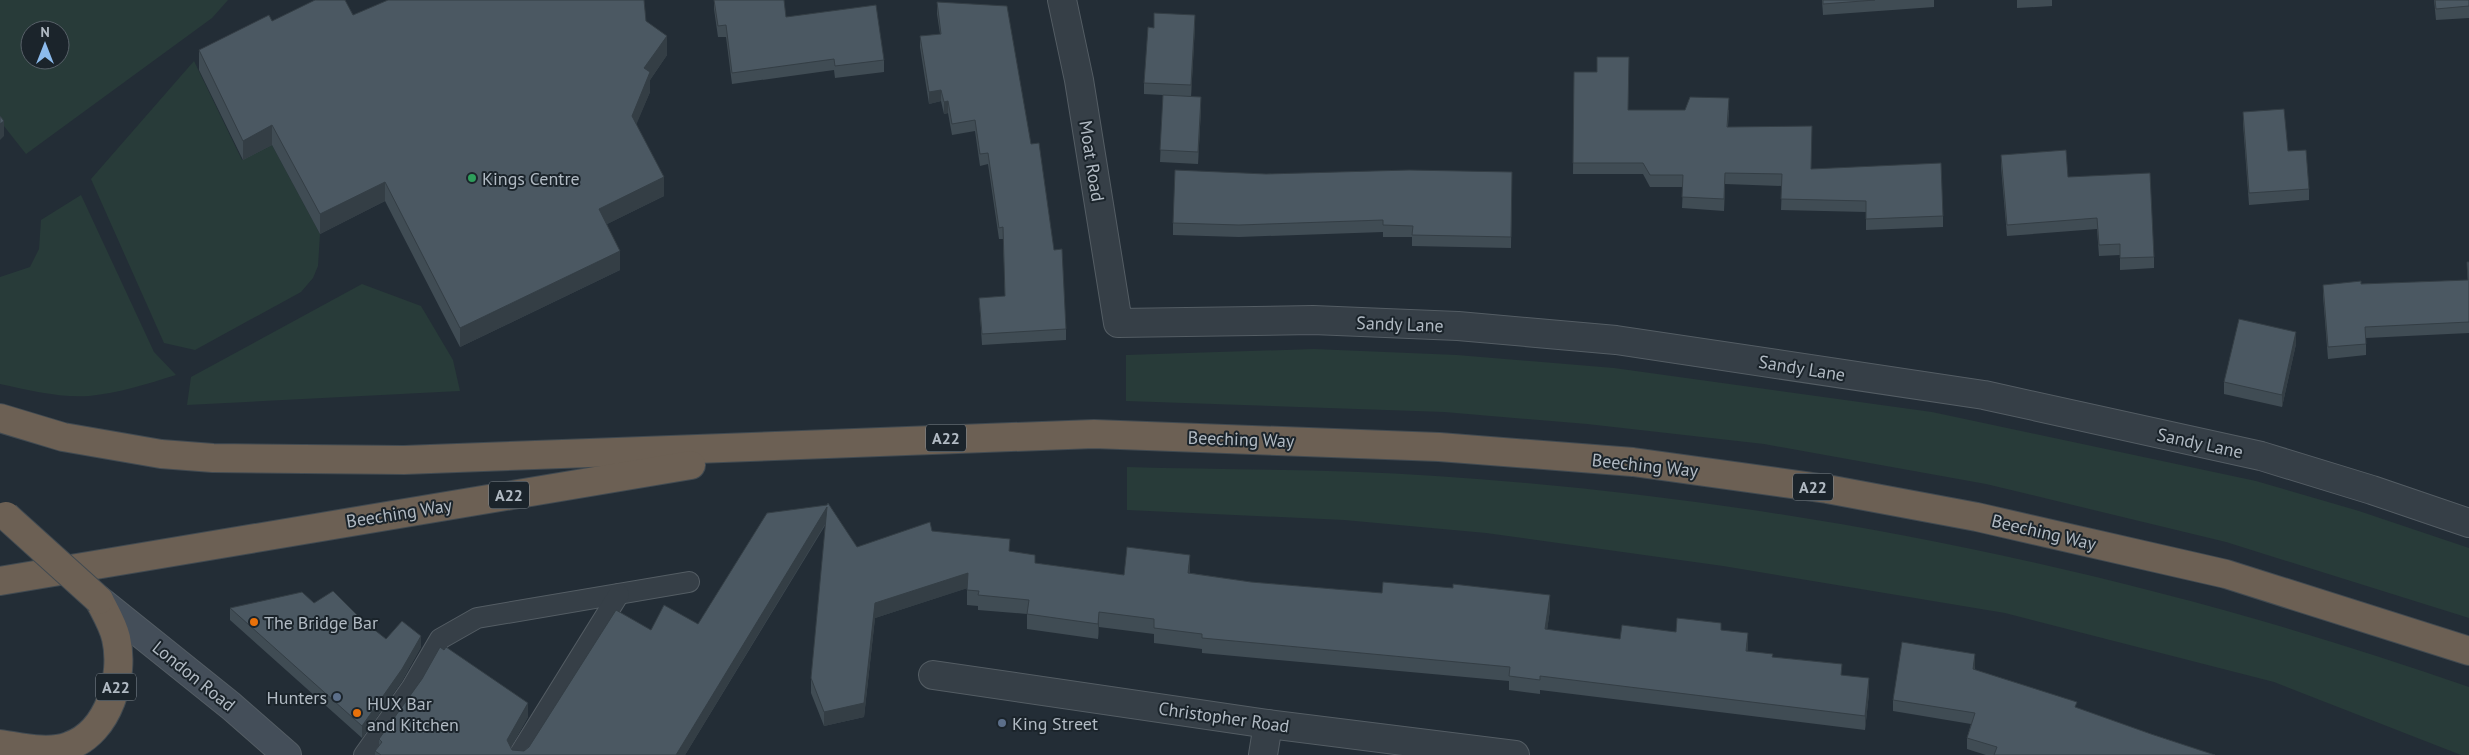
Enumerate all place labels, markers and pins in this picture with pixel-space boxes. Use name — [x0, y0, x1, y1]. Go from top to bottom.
place label: Kings Centre — [482, 167, 580, 190]
marker: Kings Centre — [466, 172, 478, 184]
place label: The Bridge Bar — [264, 611, 378, 634]
marker: The Bridge Bar — [248, 616, 260, 628]
place label: Hunters — [267, 686, 327, 709]
marker: Hunters — [331, 691, 343, 703]
place label: HUX Bar and Kitchen — [367, 692, 459, 736]
marker: HUX Bar and Kitchen — [351, 707, 363, 719]
place label: King Street — [1012, 712, 1098, 735]
marker: King Street — [996, 717, 1008, 729]

